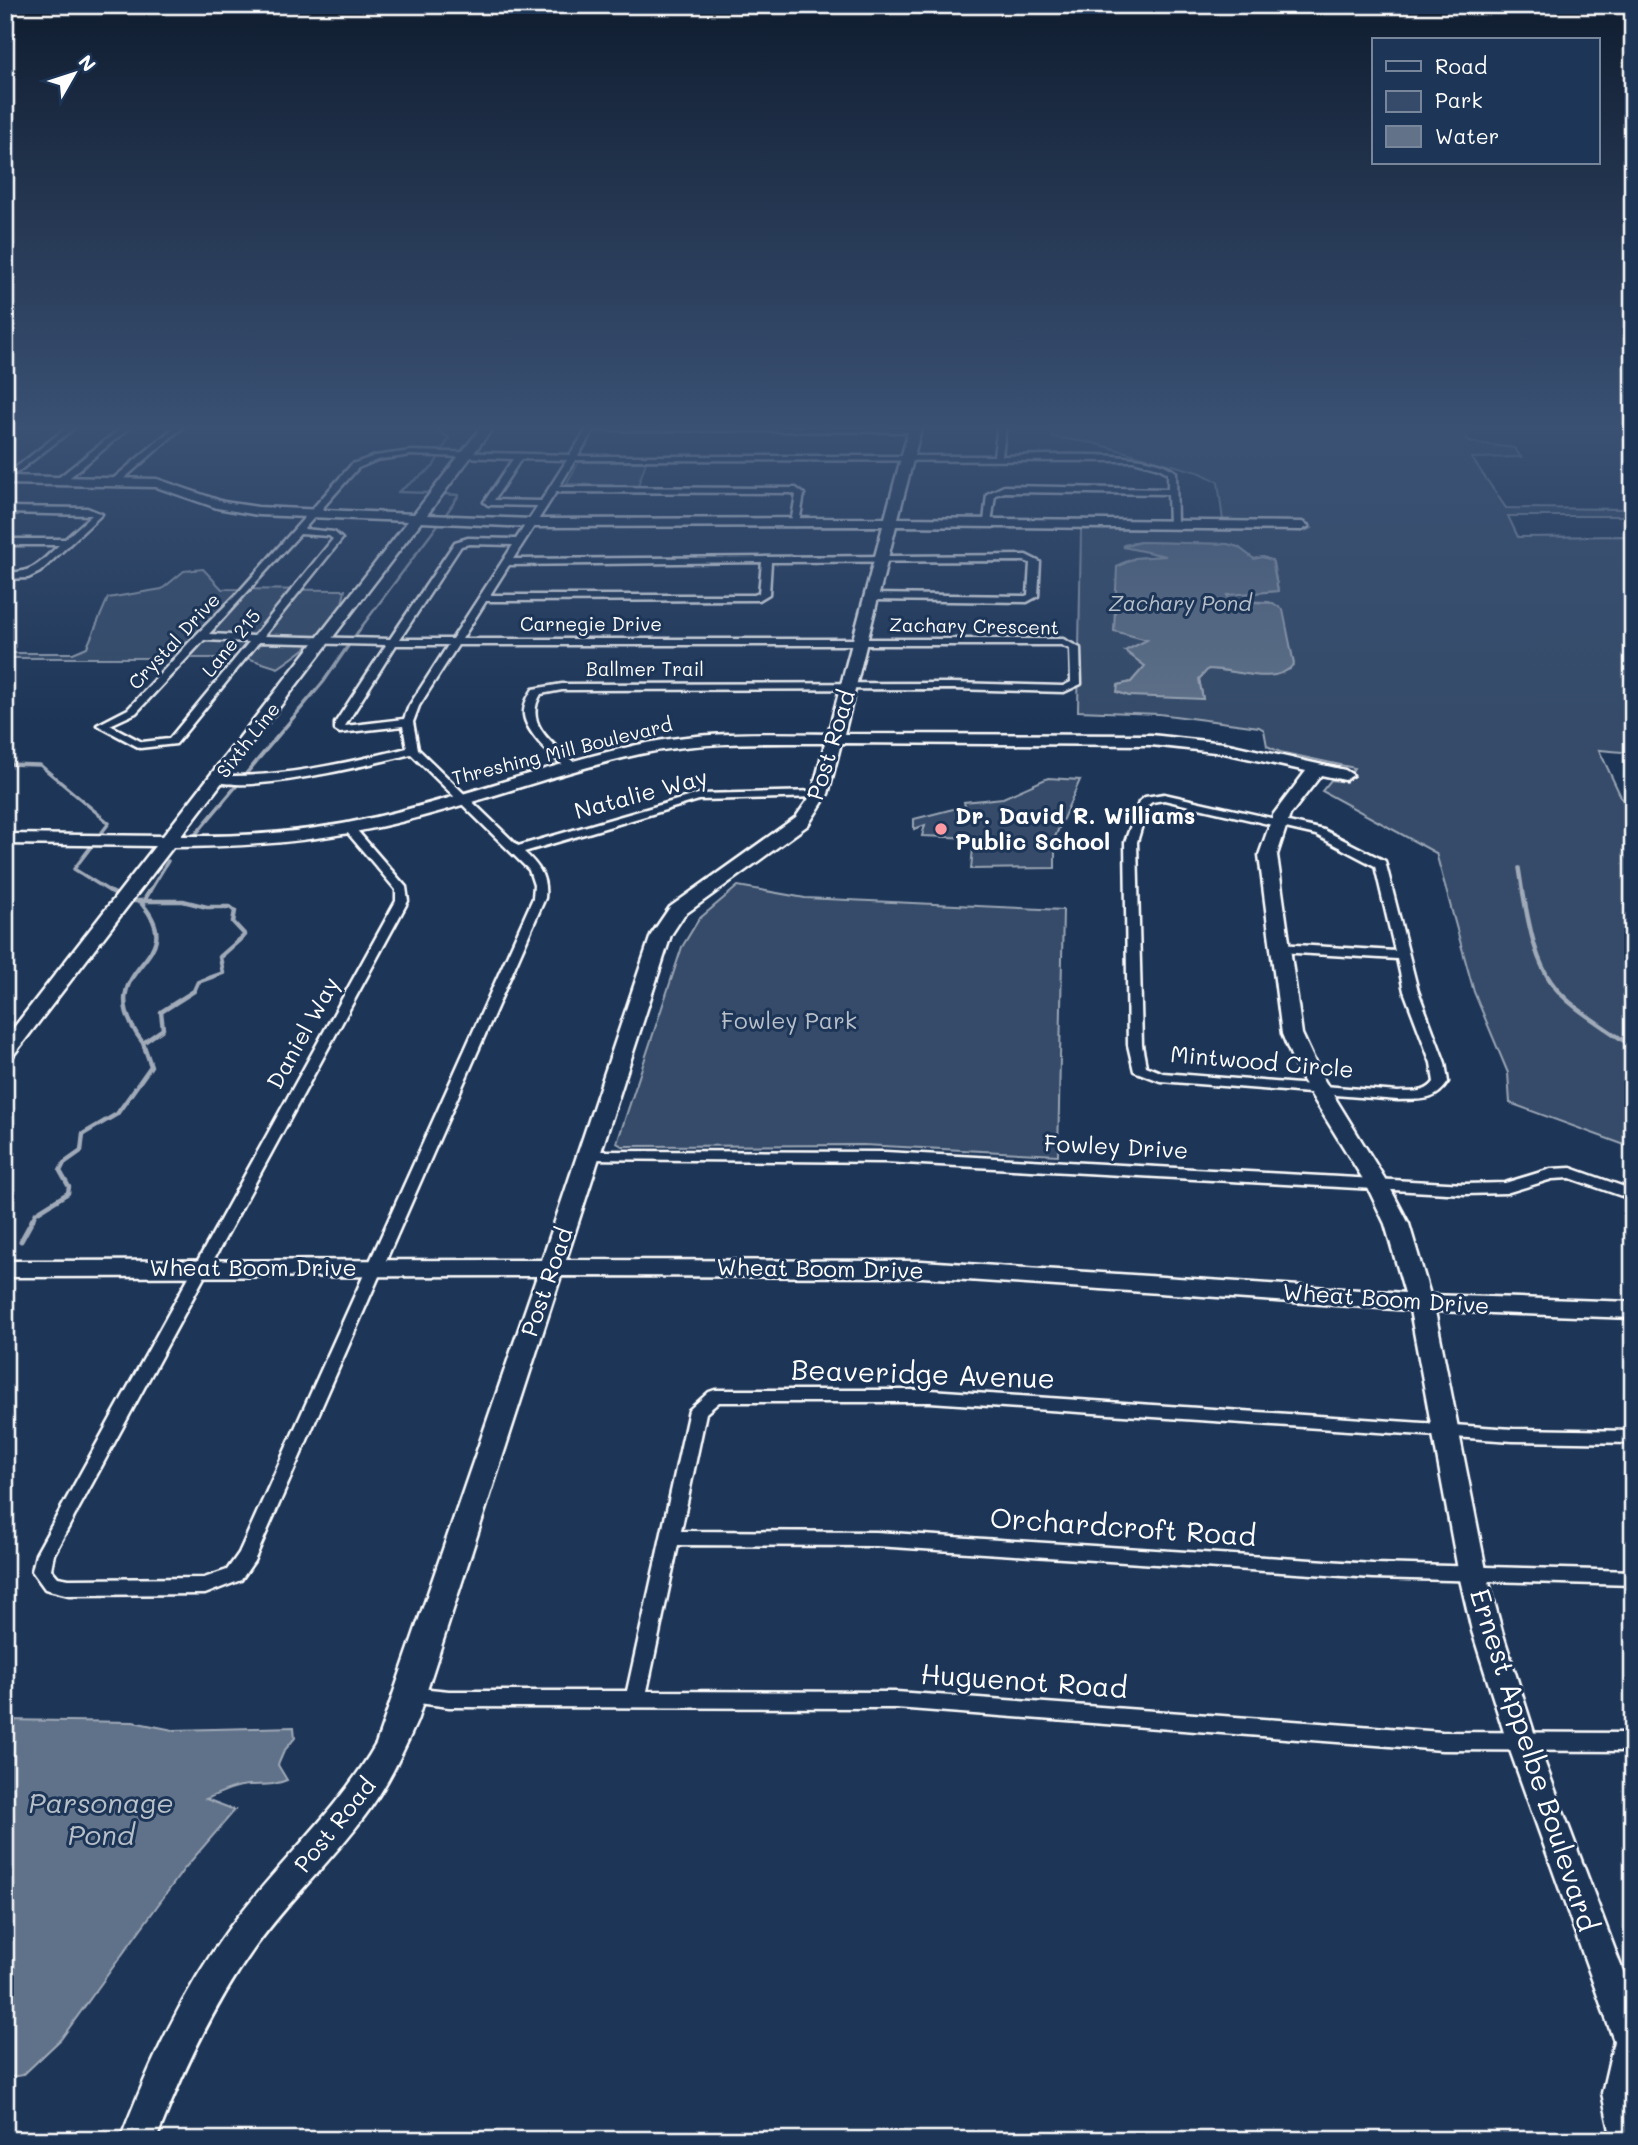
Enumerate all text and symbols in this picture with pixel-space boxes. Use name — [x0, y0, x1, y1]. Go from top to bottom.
north arrow — [38, 38, 108, 108]
legend — [1372, 38, 1600, 164]
text: N — [73, 50, 102, 76]
text: Road — [1435, 52, 1487, 79]
text: Park — [1435, 86, 1483, 113]
text: Water — [1435, 122, 1499, 149]
street label: Crystal Drive — [122, 587, 225, 694]
water label: Zachary Pond — [1109, 589, 1253, 616]
street label: Lane 215 — [196, 604, 266, 682]
street label: Carnegie Drive — [520, 611, 662, 636]
street label: Zachary Crescent — [889, 612, 1059, 639]
street label: Ballmer Trail — [586, 656, 704, 681]
street label: Post Road — [799, 686, 861, 803]
street label: Sixth Line — [210, 697, 285, 783]
street label: Threshing Mill Boulevard — [449, 711, 675, 790]
street label: Natalie Way — [571, 761, 711, 825]
place label: Dr. David R. Williams Public School — [955, 800, 1195, 856]
marker: Dr. David R. Williams Public School — [933, 821, 949, 837]
street label: Daniel Way — [259, 971, 345, 1094]
park label: Fowley Park — [721, 1005, 857, 1035]
street label: Mintwood Circle — [1169, 1038, 1355, 1084]
street label: Fowley Drive — [1043, 1127, 1189, 1165]
street label: Post Road — [513, 1223, 579, 1340]
street label: Wheat Boom Drive — [716, 1251, 924, 1285]
street label: Wheat Boom Drive — [149, 1252, 357, 1282]
street label: Wheat Boom Drive — [1282, 1276, 1490, 1320]
street label: Beaveridge Avenue — [790, 1350, 1056, 1396]
street label: Orchardcroft Road — [989, 1499, 1257, 1553]
street label: Ernest Appelbe Boulevard — [1463, 1584, 1607, 1935]
street label: Huguenot Road — [919, 1655, 1129, 1705]
street label: Post Road — [287, 1771, 382, 1878]
water label: Parsonage Pond — [28, 1784, 174, 1852]

